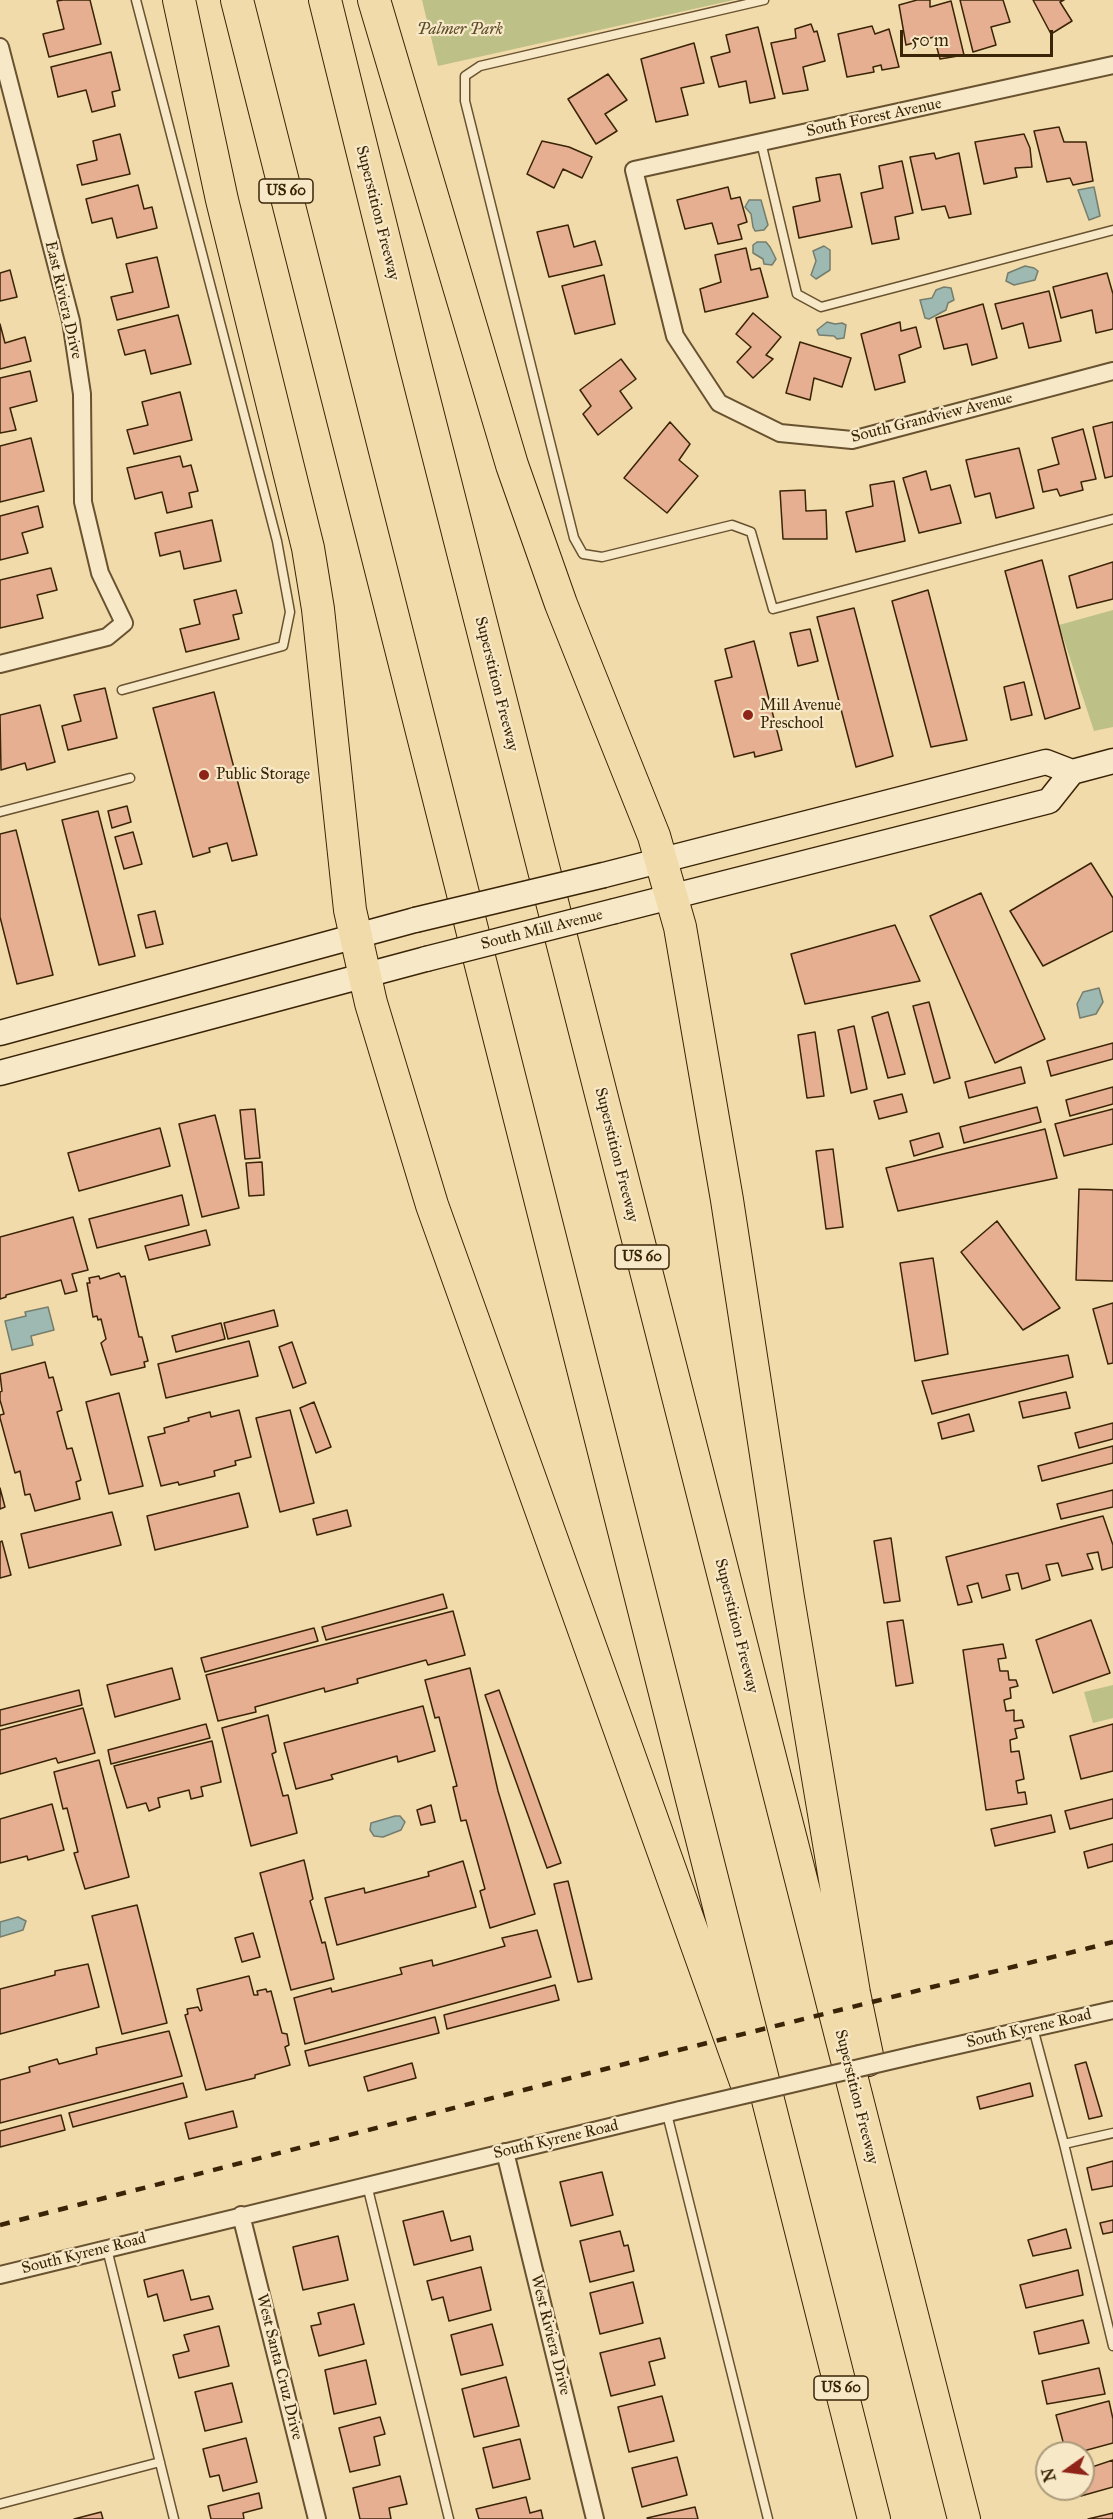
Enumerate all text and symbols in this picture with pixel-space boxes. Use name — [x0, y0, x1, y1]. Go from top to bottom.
scale bar — [903, 18, 1056, 56]
park label: Palmer Park — [417, 20, 503, 40]
text: 50 m — [911, 29, 949, 51]
street label: South Forest Avenue — [805, 94, 943, 142]
street label: Superstition Freeway — [351, 144, 403, 282]
road number: US 60 — [259, 179, 313, 203]
street label: East Riviera Drive — [40, 239, 86, 361]
street label: South Grandview Avenue — [849, 389, 1015, 447]
street label: Superstition Freeway — [470, 615, 522, 753]
place label: Mill Avenue Preschool — [760, 696, 841, 734]
marker: Mill Avenue Preschool — [741, 708, 755, 722]
place label: Public Storage — [216, 765, 310, 785]
marker: Public Storage — [197, 768, 211, 782]
street label: South Mill Avenue — [479, 906, 605, 954]
street label: Superstition Freeway — [590, 1086, 642, 1224]
road number: US 60 — [615, 1245, 669, 1269]
street label: Superstition Freeway — [710, 1557, 762, 1695]
street label: South Kyrene Road — [965, 2005, 1093, 2053]
street label: Superstition Freeway — [830, 2028, 882, 2166]
street label: South Kyrene Road — [492, 2116, 620, 2164]
street label: South Kyrene Road — [20, 2229, 148, 2279]
street label: West Riviera Drive — [526, 2273, 574, 2397]
street label: West Santa Cruz Drive — [252, 2292, 306, 2442]
road number: US 60 — [814, 2376, 868, 2400]
north arrow — [1035, 2441, 1095, 2501]
text: N — [1038, 2466, 1060, 2484]

